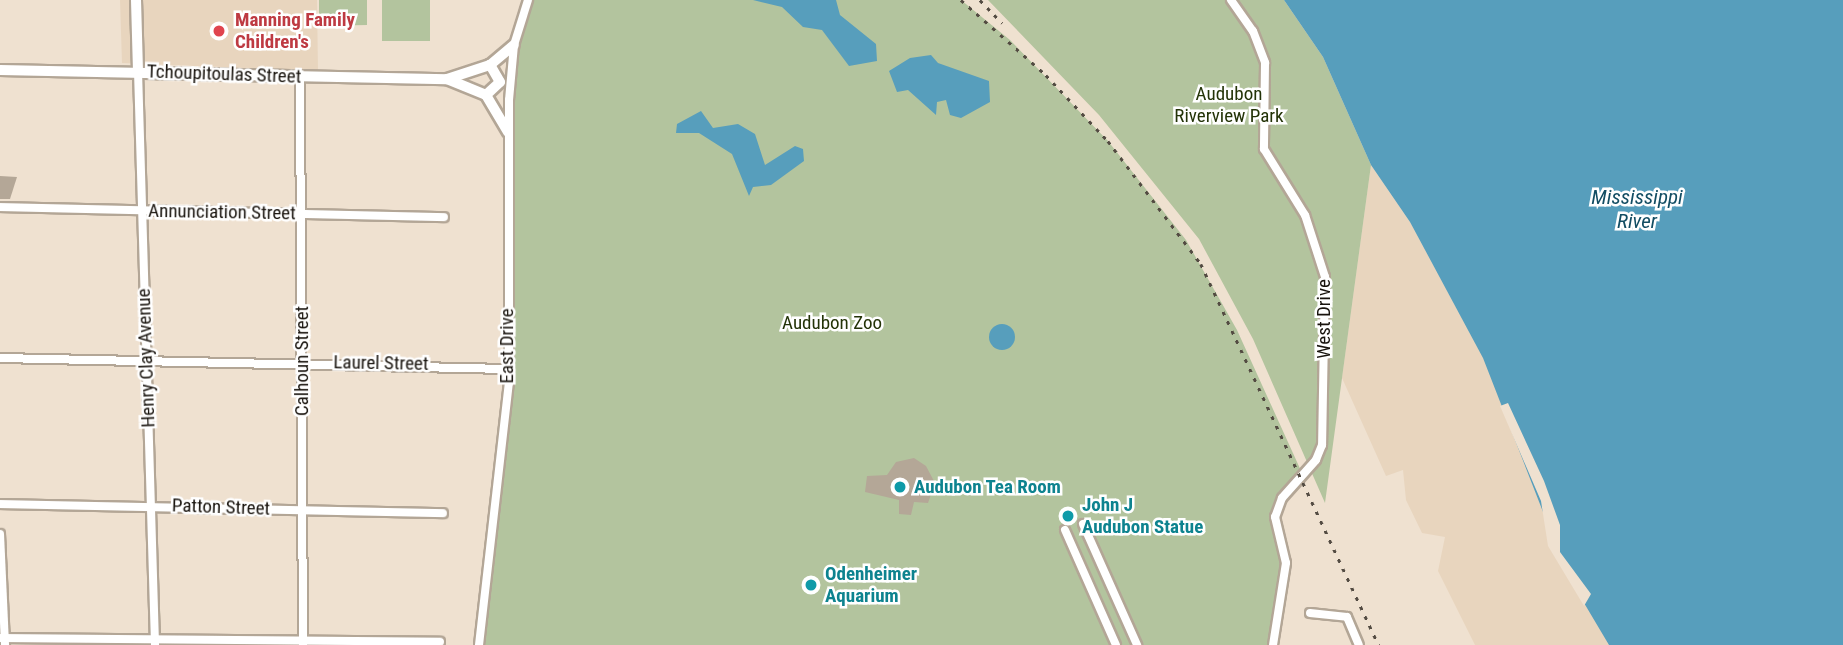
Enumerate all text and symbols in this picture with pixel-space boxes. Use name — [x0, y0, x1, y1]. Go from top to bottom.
place label: Manning Family Children's — [235, 9, 355, 53]
marker: Manning Family Children's — [209, 21, 229, 41]
street label: Tchoupitoulas Street — [146, 60, 302, 88]
park label: Audubon Riverview Park — [1174, 83, 1284, 127]
water label: Mississippi River — [1591, 184, 1683, 234]
street label: Annunciation Street — [148, 199, 296, 225]
street label: West Drive — [1313, 279, 1335, 359]
street label: Henry Clay Avenue — [132, 288, 160, 428]
street label: Calhoun Street — [291, 306, 313, 416]
street label: East Drive — [496, 308, 518, 384]
park label: Audubon Zoo — [782, 312, 882, 334]
street label: Laurel Street — [333, 351, 429, 375]
place label: Audubon Tea Room — [914, 476, 1061, 498]
marker: Audubon Tea Room — [892, 479, 908, 495]
street label: Patton Street — [172, 494, 270, 520]
place label: John J Audubon Statue — [1082, 494, 1203, 538]
marker: John J Audubon Statue — [1060, 508, 1076, 524]
place label: Odenheimer Aquarium — [825, 563, 917, 607]
marker: Odenheimer Aquarium — [803, 577, 819, 593]

